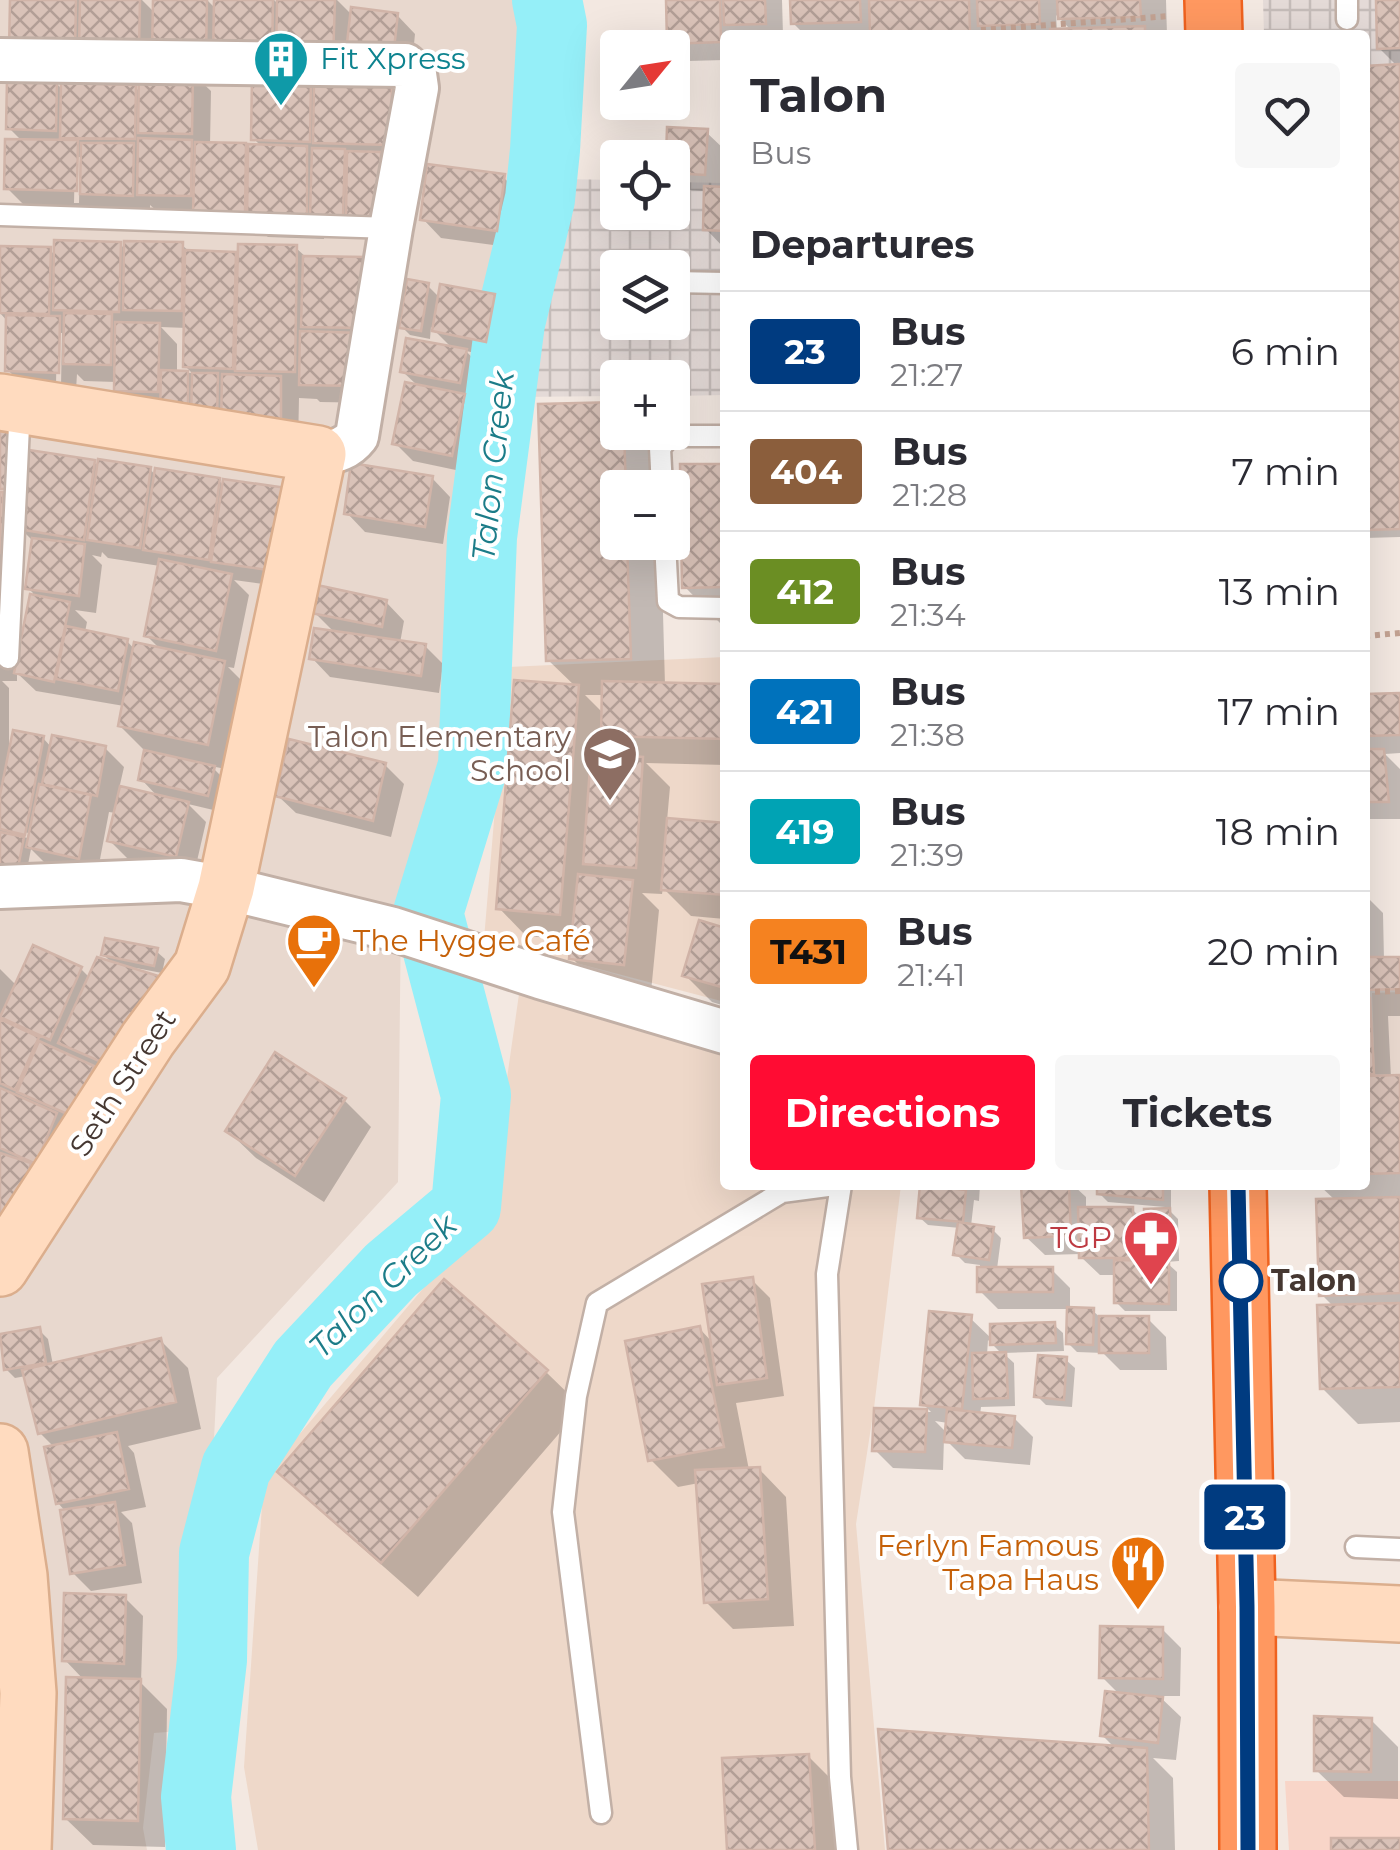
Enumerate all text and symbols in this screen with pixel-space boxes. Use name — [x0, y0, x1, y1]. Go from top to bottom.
building icon: Fit Xpress — [251, 29, 311, 108]
north arrow — [600, 30, 690, 120]
map controls — [600, 30, 690, 560]
place label: Fit Xpress — [320, 40, 466, 77]
button: heart — [1235, 63, 1340, 168]
text: Talon — [750, 66, 887, 124]
text: Bus — [750, 133, 811, 172]
button: locate — [600, 140, 690, 230]
text: Departures — [750, 221, 974, 268]
button: layers — [600, 250, 690, 340]
text: Bus — [890, 308, 965, 355]
text: 6 min — [1231, 328, 1340, 375]
text: 23 — [784, 330, 826, 373]
text: 21:27 — [890, 355, 963, 394]
button: + — [600, 360, 690, 450]
water label: Talon Creek — [463, 367, 522, 563]
text: Bus — [892, 428, 967, 475]
text: 7 min — [1231, 448, 1340, 495]
text: 404 — [770, 450, 842, 493]
button: − — [600, 470, 690, 560]
text: 21:28 — [892, 475, 967, 514]
text: Bus — [890, 548, 965, 595]
text: 13 min — [1219, 568, 1340, 615]
text: 412 — [776, 570, 834, 613]
text: 21:34 — [890, 595, 966, 634]
text: Bus — [890, 668, 965, 715]
text: 17 min — [1218, 688, 1340, 735]
text: 421 — [776, 690, 834, 733]
text: 21:38 — [890, 715, 965, 754]
place label: Talon Elementary School — [308, 718, 572, 789]
school or university icon: Talon Elementary School — [580, 724, 640, 803]
text: Bus — [890, 788, 965, 835]
text: 18 min — [1216, 808, 1340, 855]
text: 419 — [775, 810, 835, 853]
text: 21:39 — [890, 835, 964, 874]
text: Bus — [897, 908, 972, 955]
cafe icon: The Hygge Café — [284, 911, 344, 990]
place label: The Hygge Café — [353, 922, 591, 959]
text: 20 min — [1207, 928, 1340, 975]
text: T431 — [770, 930, 847, 973]
text: 21:41 — [897, 955, 965, 994]
street label: Seth Street — [61, 1002, 184, 1163]
button: Directions — [750, 1055, 1035, 1170]
button: Tickets — [1055, 1055, 1340, 1170]
water label: Talon Creek — [301, 1204, 466, 1366]
pharmacy icon: TGP — [1121, 1208, 1181, 1287]
place label: TGP — [1050, 1219, 1112, 1256]
marker: Talon — [1220, 1260, 1262, 1302]
place label: Talon — [1271, 1262, 1357, 1299]
line badge: 23 — [1200, 1484, 1290, 1550]
text: 23 — [1224, 1496, 1266, 1539]
place label: Ferlyn Famous Tapa Haus — [877, 1527, 1099, 1598]
restaurant icon: Ferlyn Famous Tapa Haus — [1108, 1533, 1168, 1612]

